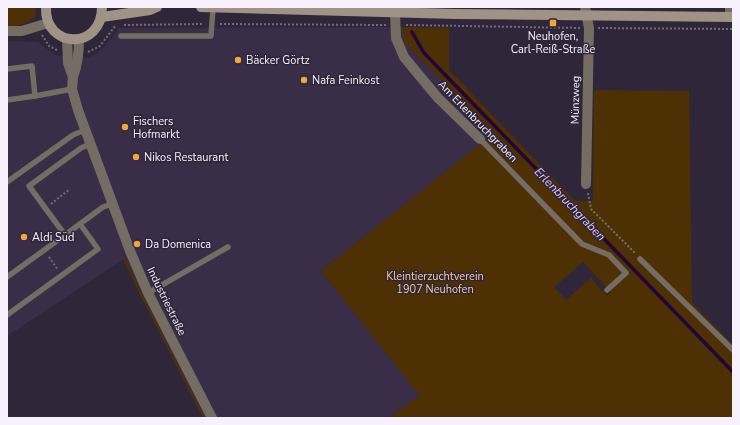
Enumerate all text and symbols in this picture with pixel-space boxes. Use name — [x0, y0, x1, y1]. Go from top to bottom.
marker: Neuhofen, Carl-Reiß-Straße — [548, 18, 558, 28]
place label: Neuhofen, Carl-Reiß-Straße — [511, 29, 595, 57]
place label: Bäcker Görtz — [246, 53, 310, 68]
marker: Bäcker Görtz — [233, 55, 243, 65]
place label: Nafa Feinkost — [312, 73, 379, 88]
marker: Nafa Feinkost — [299, 75, 309, 85]
street label: Münzweg — [568, 76, 583, 124]
street label: Am Erlenbruchgraben — [435, 77, 521, 166]
place label: Fischers Hofmarkt — [133, 114, 180, 142]
marker: Fischers Hofmarkt — [120, 122, 130, 132]
place label: Nikos Restaurant — [144, 150, 228, 165]
marker: Nikos Restaurant — [131, 152, 141, 162]
water label: Erlenbruchgraben — [531, 164, 609, 244]
place label: Aldi Süd — [32, 230, 74, 245]
marker: Aldi Süd — [19, 232, 29, 242]
place label: Da Domenica — [145, 237, 211, 252]
marker: Da Domenica — [132, 239, 142, 249]
street label: Industriestraße — [143, 264, 190, 338]
park label: Kleintierzuchtverein 1907 Neuhofen — [386, 269, 484, 297]

